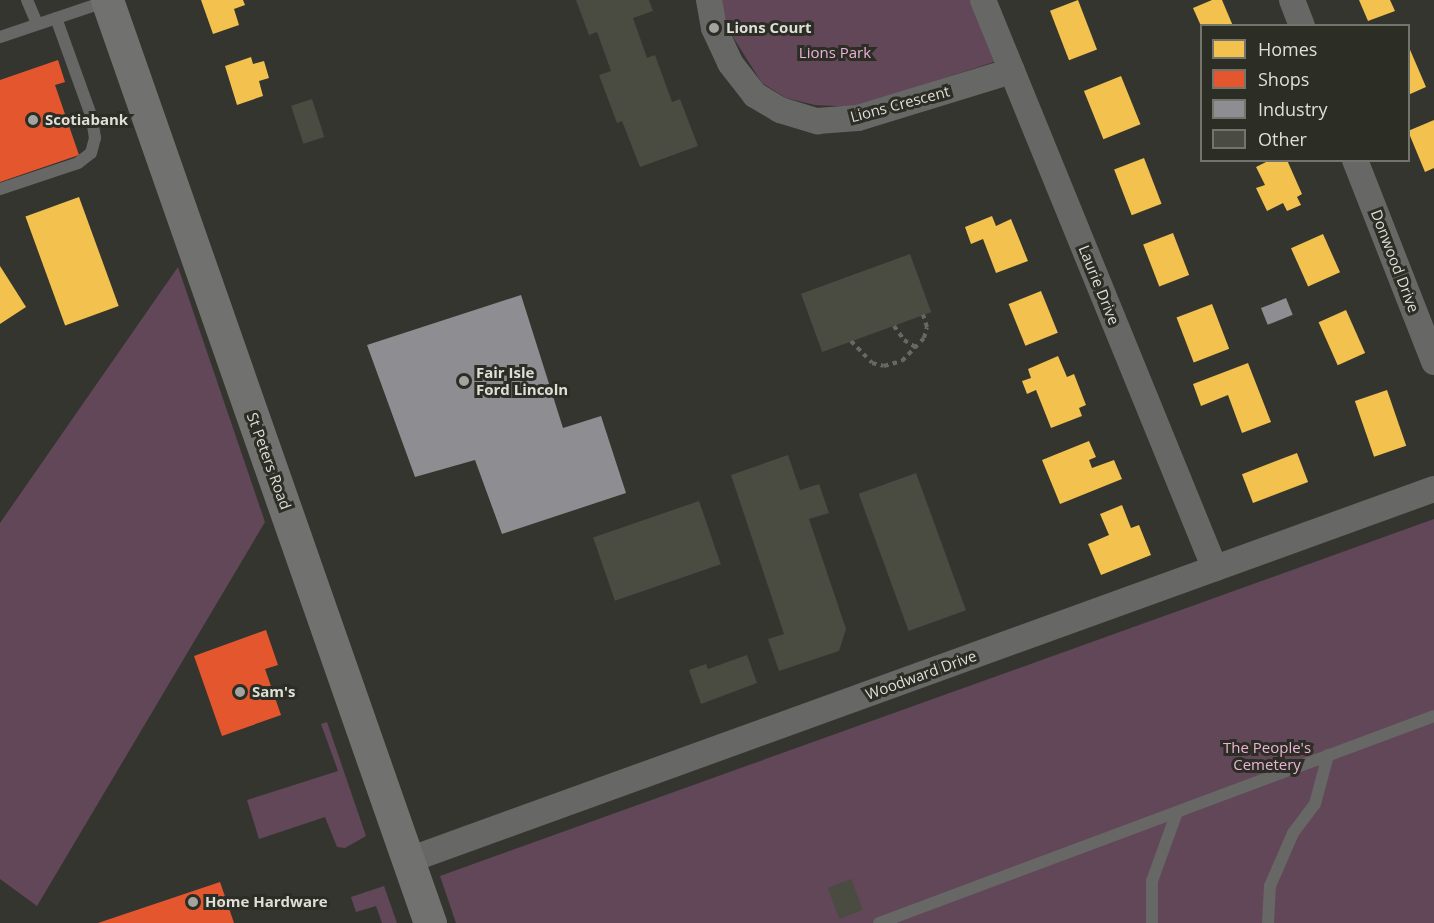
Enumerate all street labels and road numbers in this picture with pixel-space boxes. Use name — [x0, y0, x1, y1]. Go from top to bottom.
street label: Lions Crescent — [848, 82, 952, 126]
street label: Donwood Drive — [1367, 207, 1423, 315]
street label: Laurie Drive — [1075, 243, 1123, 327]
street label: St Peters Road — [243, 410, 295, 512]
street label: Woodward Drive — [863, 647, 979, 703]

